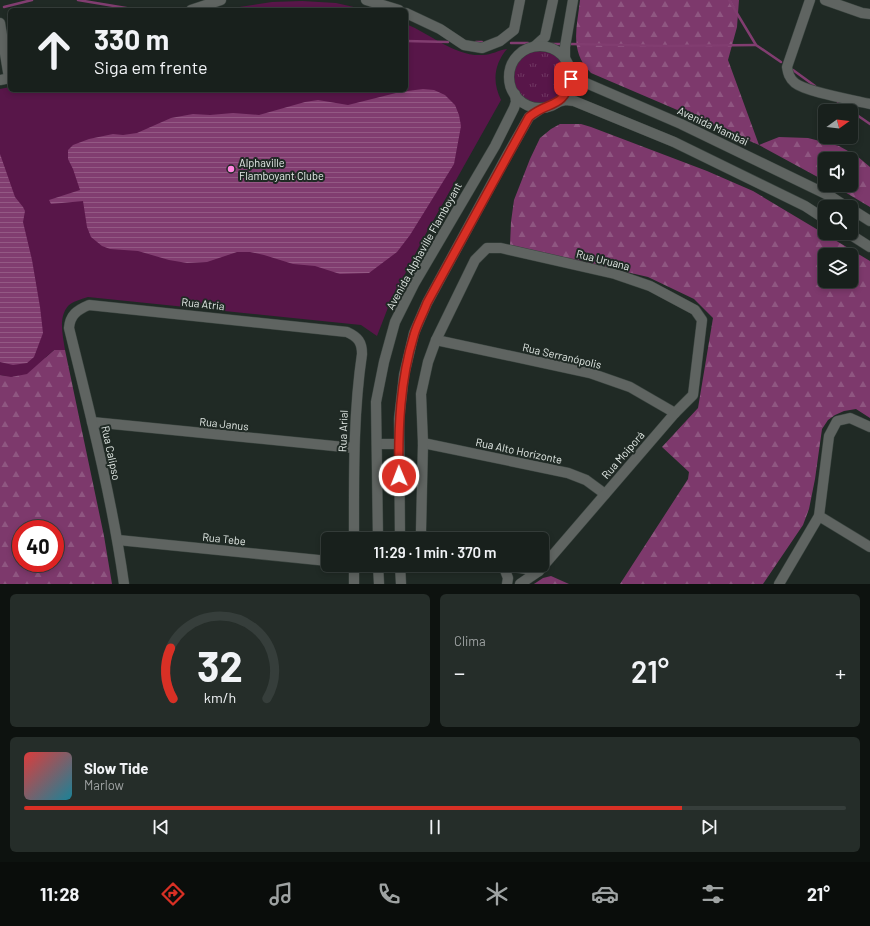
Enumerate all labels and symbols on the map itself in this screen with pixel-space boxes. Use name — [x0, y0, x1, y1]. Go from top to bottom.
pin — [554, 62, 588, 96]
street label: Avenida Mambai — [676, 103, 751, 148]
north arrow — [818, 104, 858, 144]
place label: Alphaville Flamboyant Clube — [239, 156, 324, 182]
marker: Alphaville Flamboyant Clube — [226, 164, 236, 174]
street label: Avenida Alphaville Flamboyant — [383, 180, 464, 312]
street label: Rua Uruana — [575, 247, 631, 272]
street label: Rua Atria — [181, 295, 225, 312]
street label: Rua Serranópolis — [521, 340, 603, 371]
street label: Rua Arial — [335, 410, 350, 452]
street label: Rua Janus — [199, 414, 249, 433]
street label: Rua Calipso — [99, 424, 124, 481]
street label: Rua Moiporá — [598, 428, 647, 481]
street label: Rua Alto Horizonte — [475, 435, 564, 466]
position arrow — [378, 455, 420, 497]
speed limit sign: 40 — [12, 520, 64, 572]
street label: Rua Tebe — [202, 530, 247, 547]

